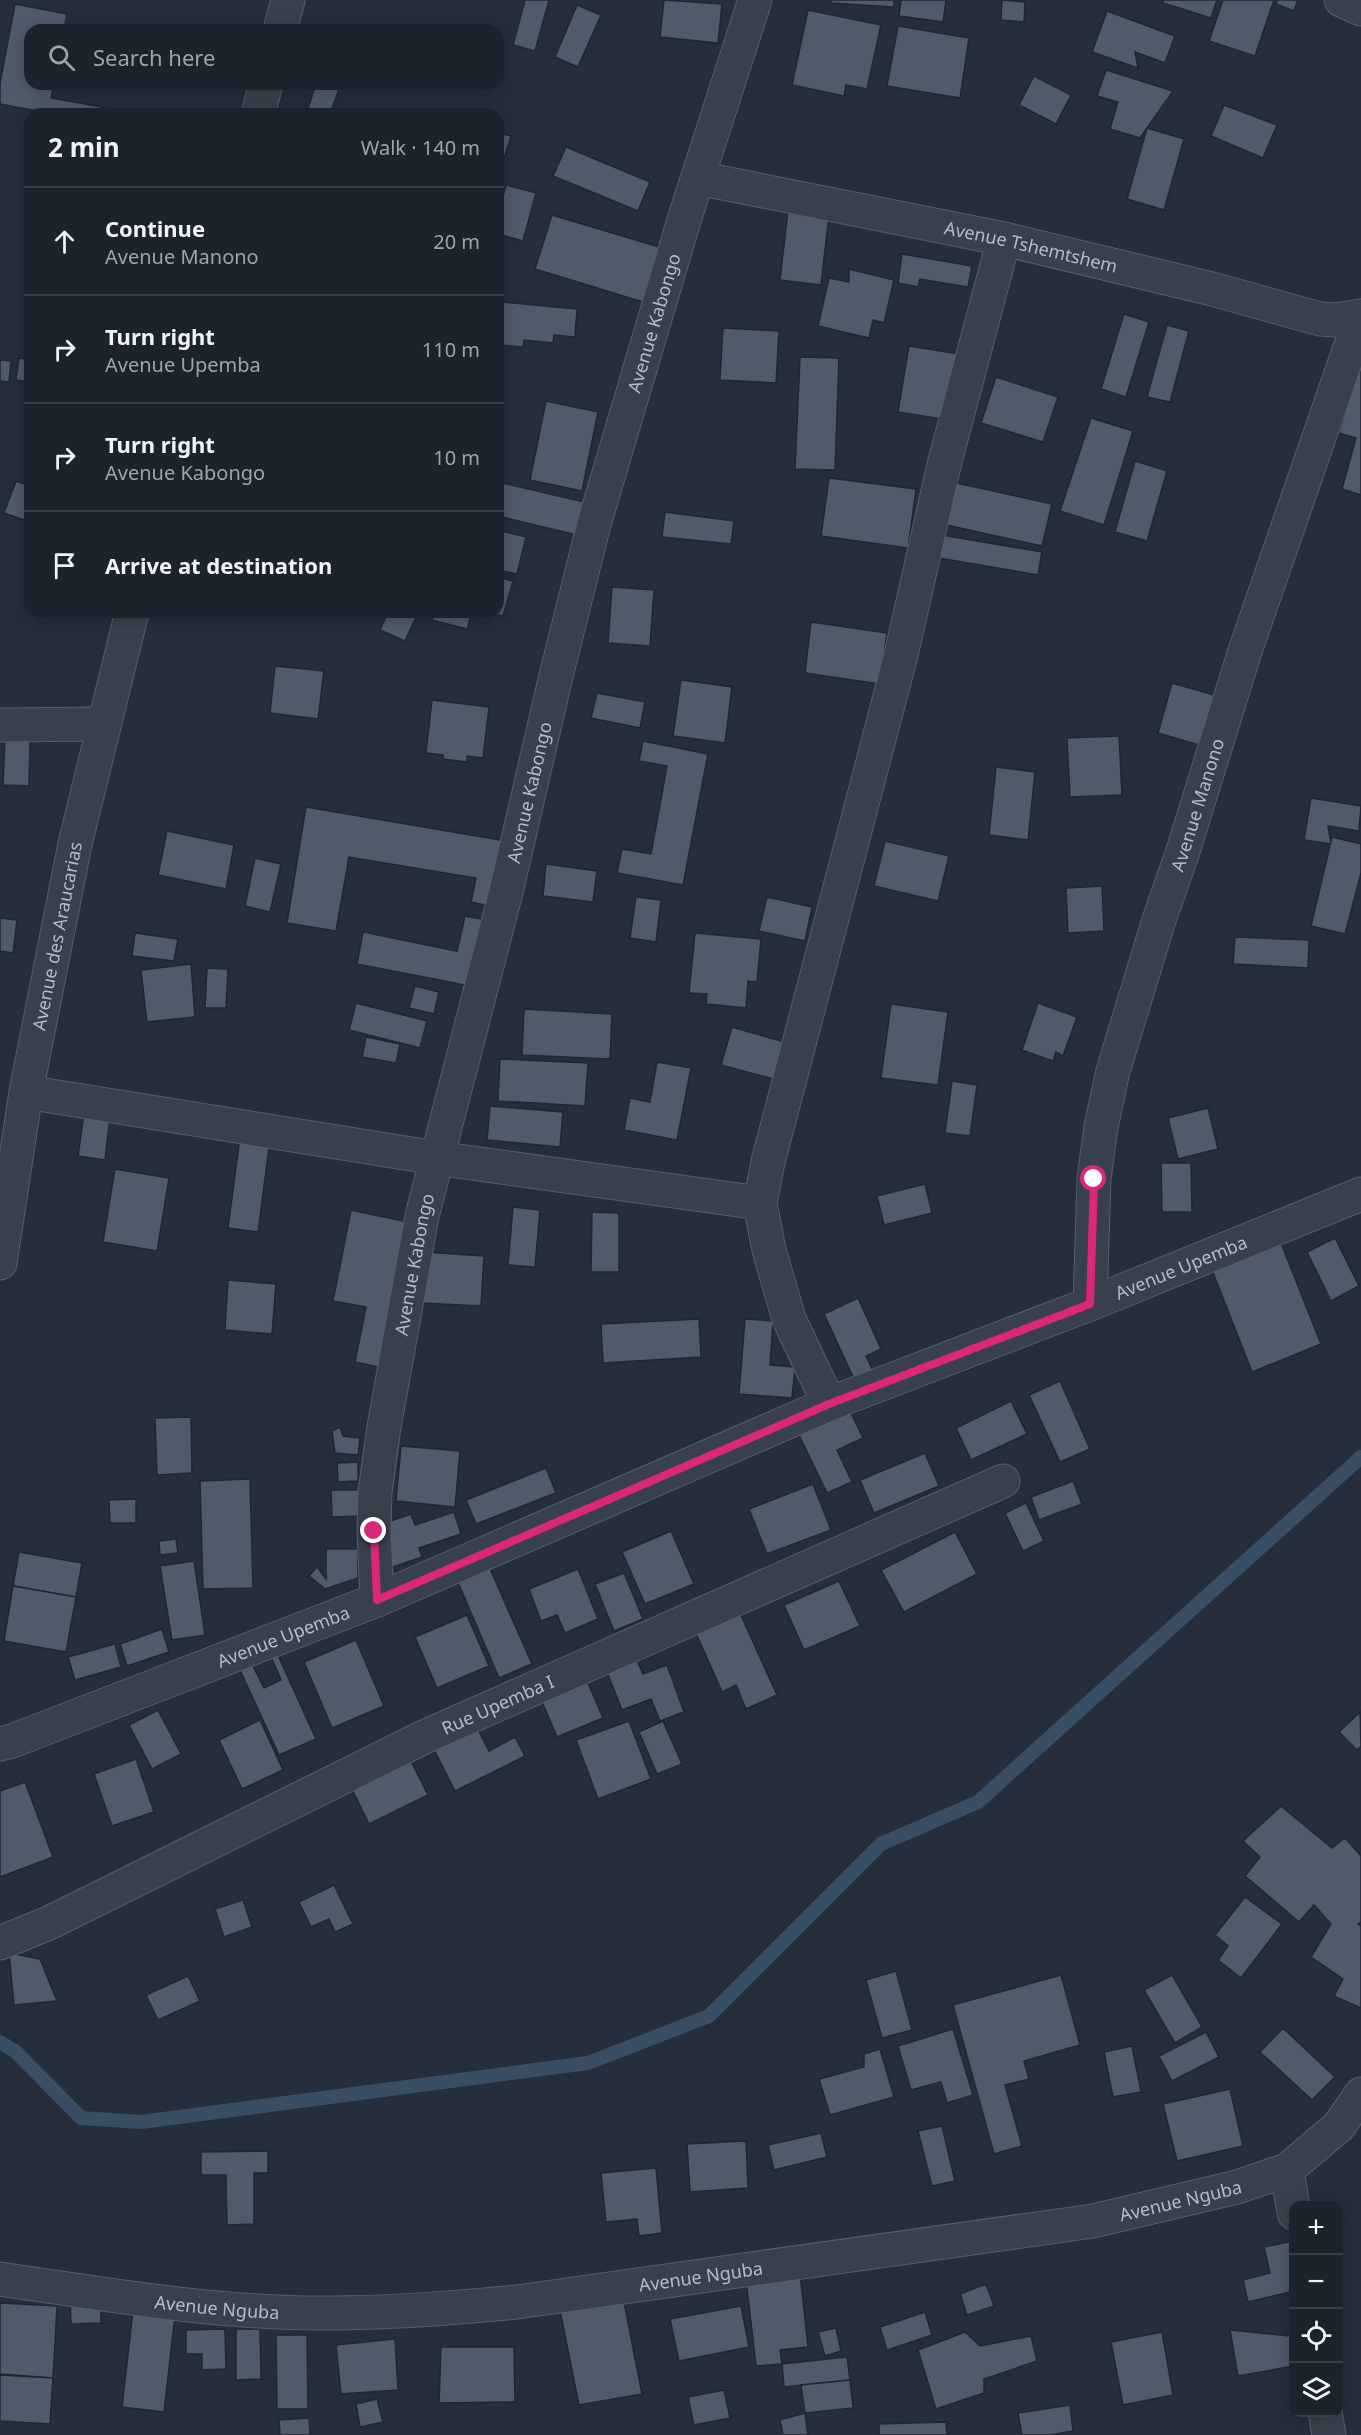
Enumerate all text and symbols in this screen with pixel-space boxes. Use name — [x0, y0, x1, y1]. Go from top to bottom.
search box — [24, 24, 504, 90]
icon: search — [45, 41, 78, 74]
text: Search here — [93, 42, 215, 72]
text: 2 min — [48, 129, 120, 165]
text: Walk · 140 m — [361, 134, 480, 161]
text: Continue — [105, 213, 205, 243]
street label: Avenue Tshemtshem — [942, 215, 1120, 278]
icon: ahead — [48, 225, 81, 258]
text: 20 m — [433, 228, 480, 255]
text: Avenue Manono — [105, 243, 259, 270]
street label: Avenue Kabongo — [622, 250, 686, 395]
text: Turn right — [105, 321, 215, 351]
icon: right — [48, 333, 81, 366]
text: 110 m — [422, 336, 480, 363]
text: Avenue Upemba — [105, 351, 261, 378]
text: Turn right — [105, 429, 215, 459]
icon: right — [48, 441, 81, 474]
text: 10 m — [433, 444, 480, 471]
text: Avenue Kabongo — [105, 459, 265, 486]
icon: arrive — [48, 549, 81, 582]
text: Arrive at destination — [105, 550, 332, 580]
street label: Avenue Kabongo — [501, 719, 557, 865]
street label: Avenue Manono — [1165, 735, 1229, 875]
street label: Avenue des Araucarias — [26, 840, 87, 1032]
route start — [1080, 1165, 1106, 1191]
street label: Avenue Kabongo — [389, 1191, 439, 1337]
street label: Avenue Upemba — [1111, 1230, 1251, 1305]
route end — [360, 1517, 386, 1543]
street label: Avenue Upemba — [213, 1600, 353, 1673]
street label: Rue Upemba I — [438, 1669, 558, 1740]
street label: Avenue Nguba — [1117, 2174, 1244, 2226]
map controls — [1289, 2201, 1343, 2417]
button: + — [1289, 2201, 1343, 2255]
button: − — [1289, 2255, 1343, 2309]
street label: Avenue Nguba — [637, 2256, 764, 2297]
street label: Avenue Nguba — [153, 2289, 280, 2324]
button: locate — [1289, 2309, 1343, 2363]
button: layers — [1289, 2363, 1343, 2417]

